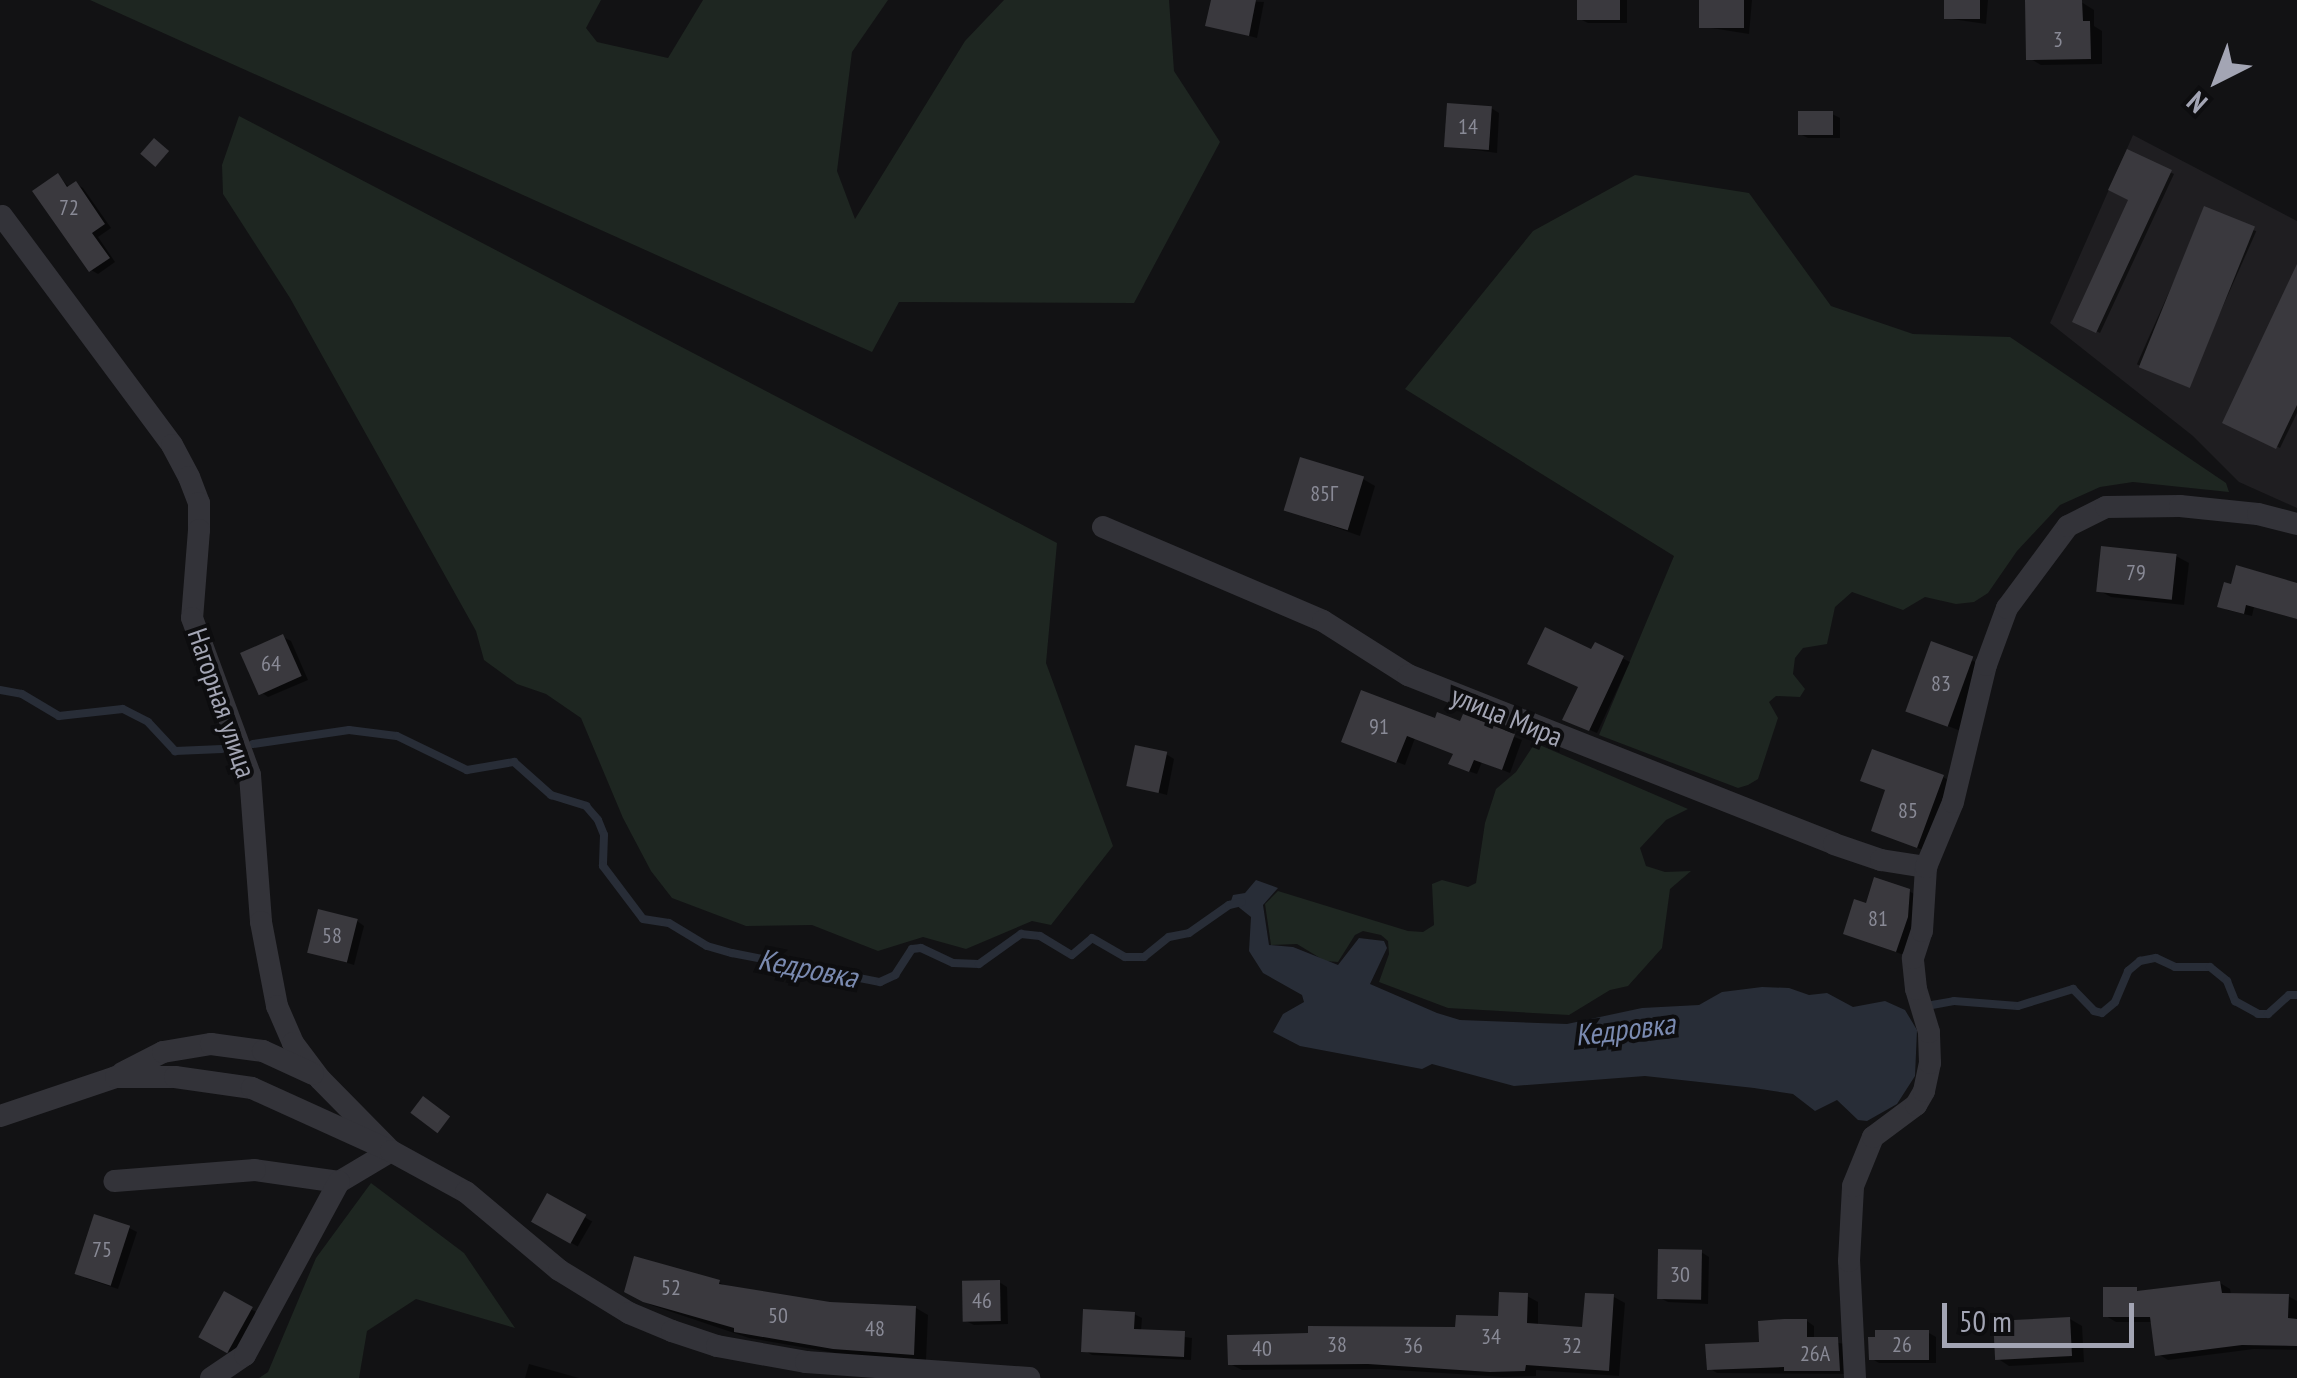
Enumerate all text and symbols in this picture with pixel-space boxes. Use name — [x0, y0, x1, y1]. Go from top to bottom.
house number: 3 — [2053, 27, 2063, 53]
north arrow — [2167, 30, 2267, 130]
text: N — [2179, 84, 2215, 121]
house number: 14 — [1458, 114, 1478, 140]
house number: 72 — [59, 195, 79, 221]
house number: 85Г — [1310, 481, 1338, 507]
house number: 79 — [2126, 560, 2146, 586]
street label: Нагорная улица — [181, 624, 263, 782]
house number: 64 — [261, 651, 281, 677]
house number: 83 — [1931, 671, 1951, 697]
street label: улица Мира — [1447, 679, 1567, 753]
house number: 91 — [1369, 714, 1389, 740]
house number: 85 — [1898, 798, 1918, 824]
house number: 81 — [1868, 906, 1888, 932]
house number: 58 — [322, 923, 342, 949]
water label: Кедровка — [755, 941, 861, 995]
water label: Кедровка — [1573, 1005, 1677, 1053]
house number: 75 — [92, 1237, 112, 1263]
house number: 30 — [1670, 1262, 1690, 1288]
house number: 52 — [661, 1275, 681, 1301]
scale bar — [1947, 1283, 2140, 1345]
house number: 46 — [972, 1288, 992, 1314]
text: 50 m — [1959, 1301, 2012, 1340]
house number: 50 — [768, 1303, 788, 1329]
house number: 48 — [865, 1316, 885, 1342]
house number: 34 — [1481, 1324, 1501, 1350]
house number: 38 — [1327, 1332, 1347, 1358]
house number: 26 — [1892, 1332, 1912, 1358]
house number: 36 — [1403, 1333, 1423, 1359]
house number: 32 — [1562, 1333, 1582, 1359]
house number: 40 — [1252, 1336, 1272, 1362]
house number: 26А — [1800, 1341, 1830, 1367]

